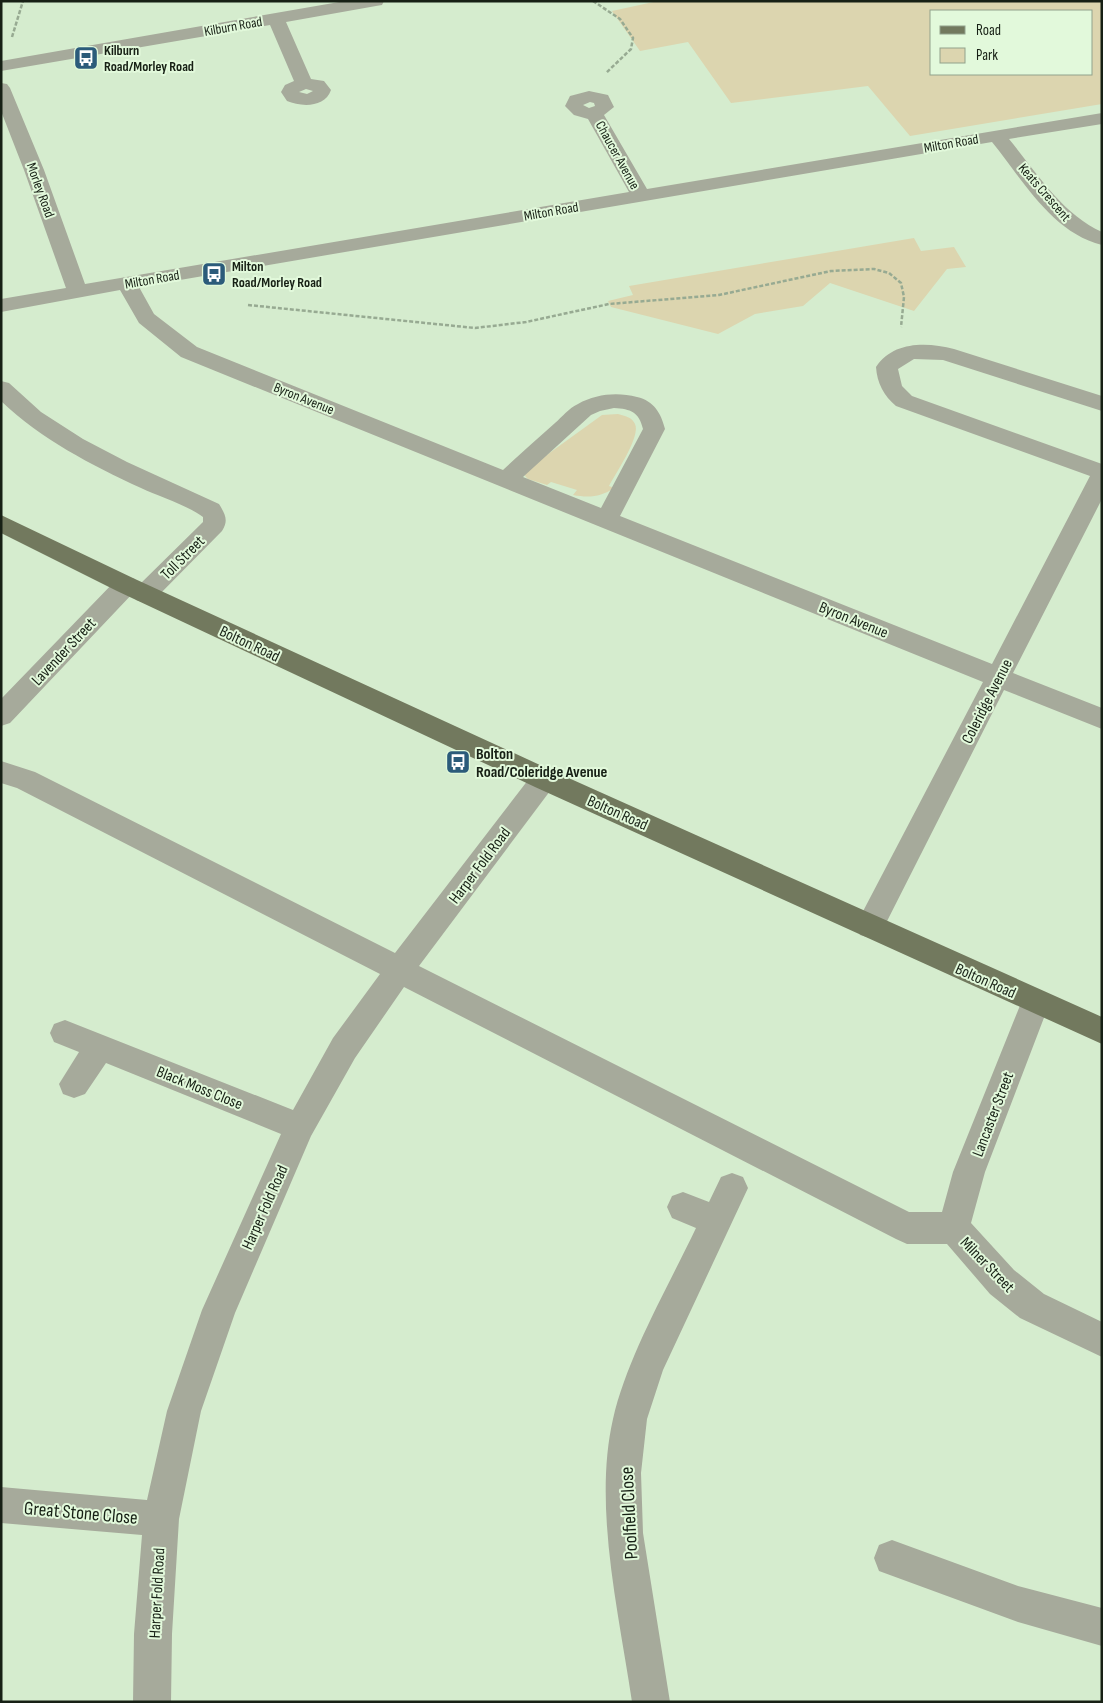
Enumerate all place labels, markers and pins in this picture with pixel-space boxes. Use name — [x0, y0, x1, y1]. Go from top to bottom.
place label: Kilburn Road/Morley Road — [104, 42, 194, 75]
bus stop icon: Kilburn Road/Morley Road — [73, 45, 99, 71]
place label: Milton Road/Morley Road — [232, 258, 322, 291]
bus stop icon: Milton Road/Morley Road — [201, 261, 227, 287]
place label: Bolton Road/Coleridge Avenue — [476, 745, 608, 782]
bus stop icon: Bolton Road/Coleridge Avenue — [445, 749, 471, 775]

